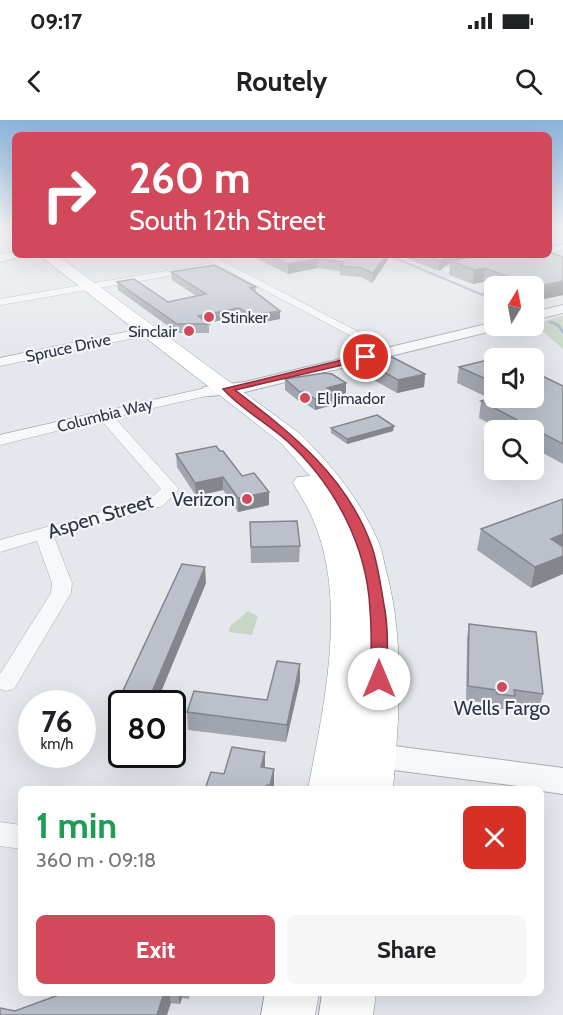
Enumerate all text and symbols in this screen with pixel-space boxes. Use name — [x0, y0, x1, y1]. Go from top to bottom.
text: 09:17 — [30, 8, 82, 35]
icon: back — [18, 65, 51, 98]
text: Routely — [236, 65, 327, 98]
icon: search — [512, 65, 545, 98]
text: 260 m — [129, 152, 250, 204]
icon: right — [30, 156, 108, 234]
text: South 12th Street — [129, 204, 326, 237]
north arrow — [484, 276, 544, 336]
map controls — [484, 276, 544, 480]
place label: Stinker — [221, 308, 269, 327]
marker: Stinker — [202, 310, 216, 324]
place label: Sinclair — [128, 322, 178, 341]
marker: Sinclair — [182, 324, 196, 338]
street label: Spruce Drive — [24, 330, 112, 366]
pin — [340, 331, 391, 382]
icon: arrive — [349, 340, 382, 373]
button: sound — [484, 348, 544, 408]
place label: El Jimador — [317, 389, 386, 408]
marker: El Jimador — [298, 391, 312, 405]
street label: Columbia Way — [55, 394, 155, 436]
button: search — [484, 420, 544, 480]
place label: Verizon — [172, 487, 235, 511]
street label: Aspen Street — [44, 489, 156, 543]
marker: Verizon — [240, 492, 254, 506]
position arrow — [347, 647, 411, 711]
marker: Wells Fargo — [495, 680, 509, 694]
speed limit sign: 80 — [108, 690, 186, 768]
place label: Wells Fargo — [454, 696, 550, 720]
text: 76 — [41, 703, 73, 740]
text: km/h — [41, 735, 73, 753]
text: 1 min — [36, 803, 117, 847]
button: close — [463, 806, 526, 869]
text: 360 m · 09:18 — [36, 848, 156, 872]
button: Exit — [36, 915, 275, 984]
button: Share — [287, 915, 526, 984]

